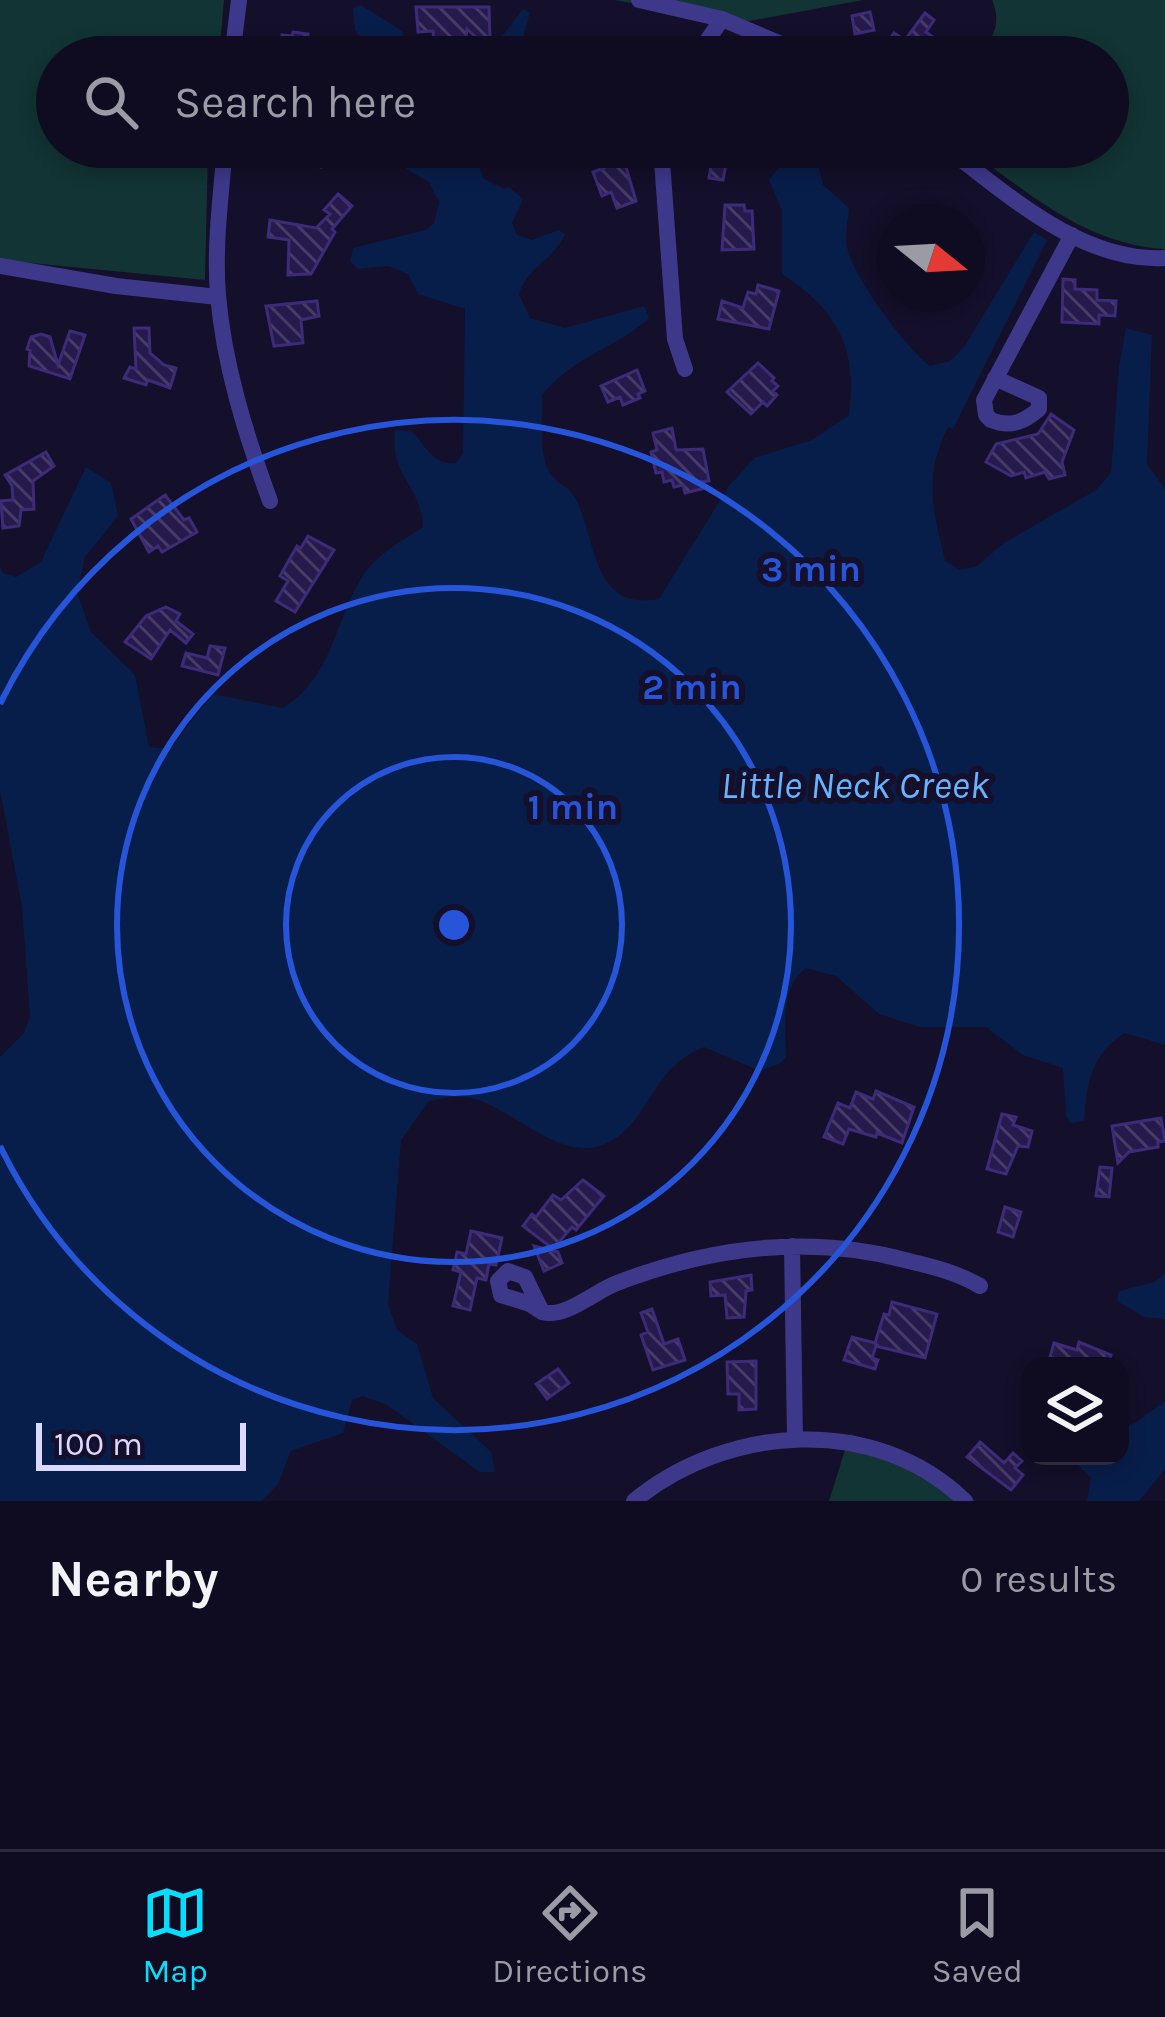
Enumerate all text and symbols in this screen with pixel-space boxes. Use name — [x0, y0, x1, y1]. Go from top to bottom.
search box — [36, 36, 1129, 168]
icon: search — [78, 69, 144, 135]
text: Search here — [174, 76, 416, 128]
north arrow — [877, 204, 985, 312]
text: 3 min — [761, 548, 861, 590]
text: 2 min — [642, 666, 742, 708]
water label: Little Neck Creek — [721, 762, 990, 808]
text: 1 min — [528, 786, 618, 828]
centre of rings — [433, 904, 475, 946]
map controls — [1021, 1357, 1129, 1465]
button: layers — [1021, 1357, 1129, 1465]
scale bar — [36, 1417, 246, 1470]
text: 100 m — [54, 1425, 143, 1463]
text: Nearby — [48, 1549, 218, 1609]
text: 0 results — [960, 1556, 1117, 1602]
tab: Map — [142, 1880, 208, 1990]
tab: Directions — [492, 1880, 647, 1990]
tab: Saved — [932, 1880, 1023, 1990]

